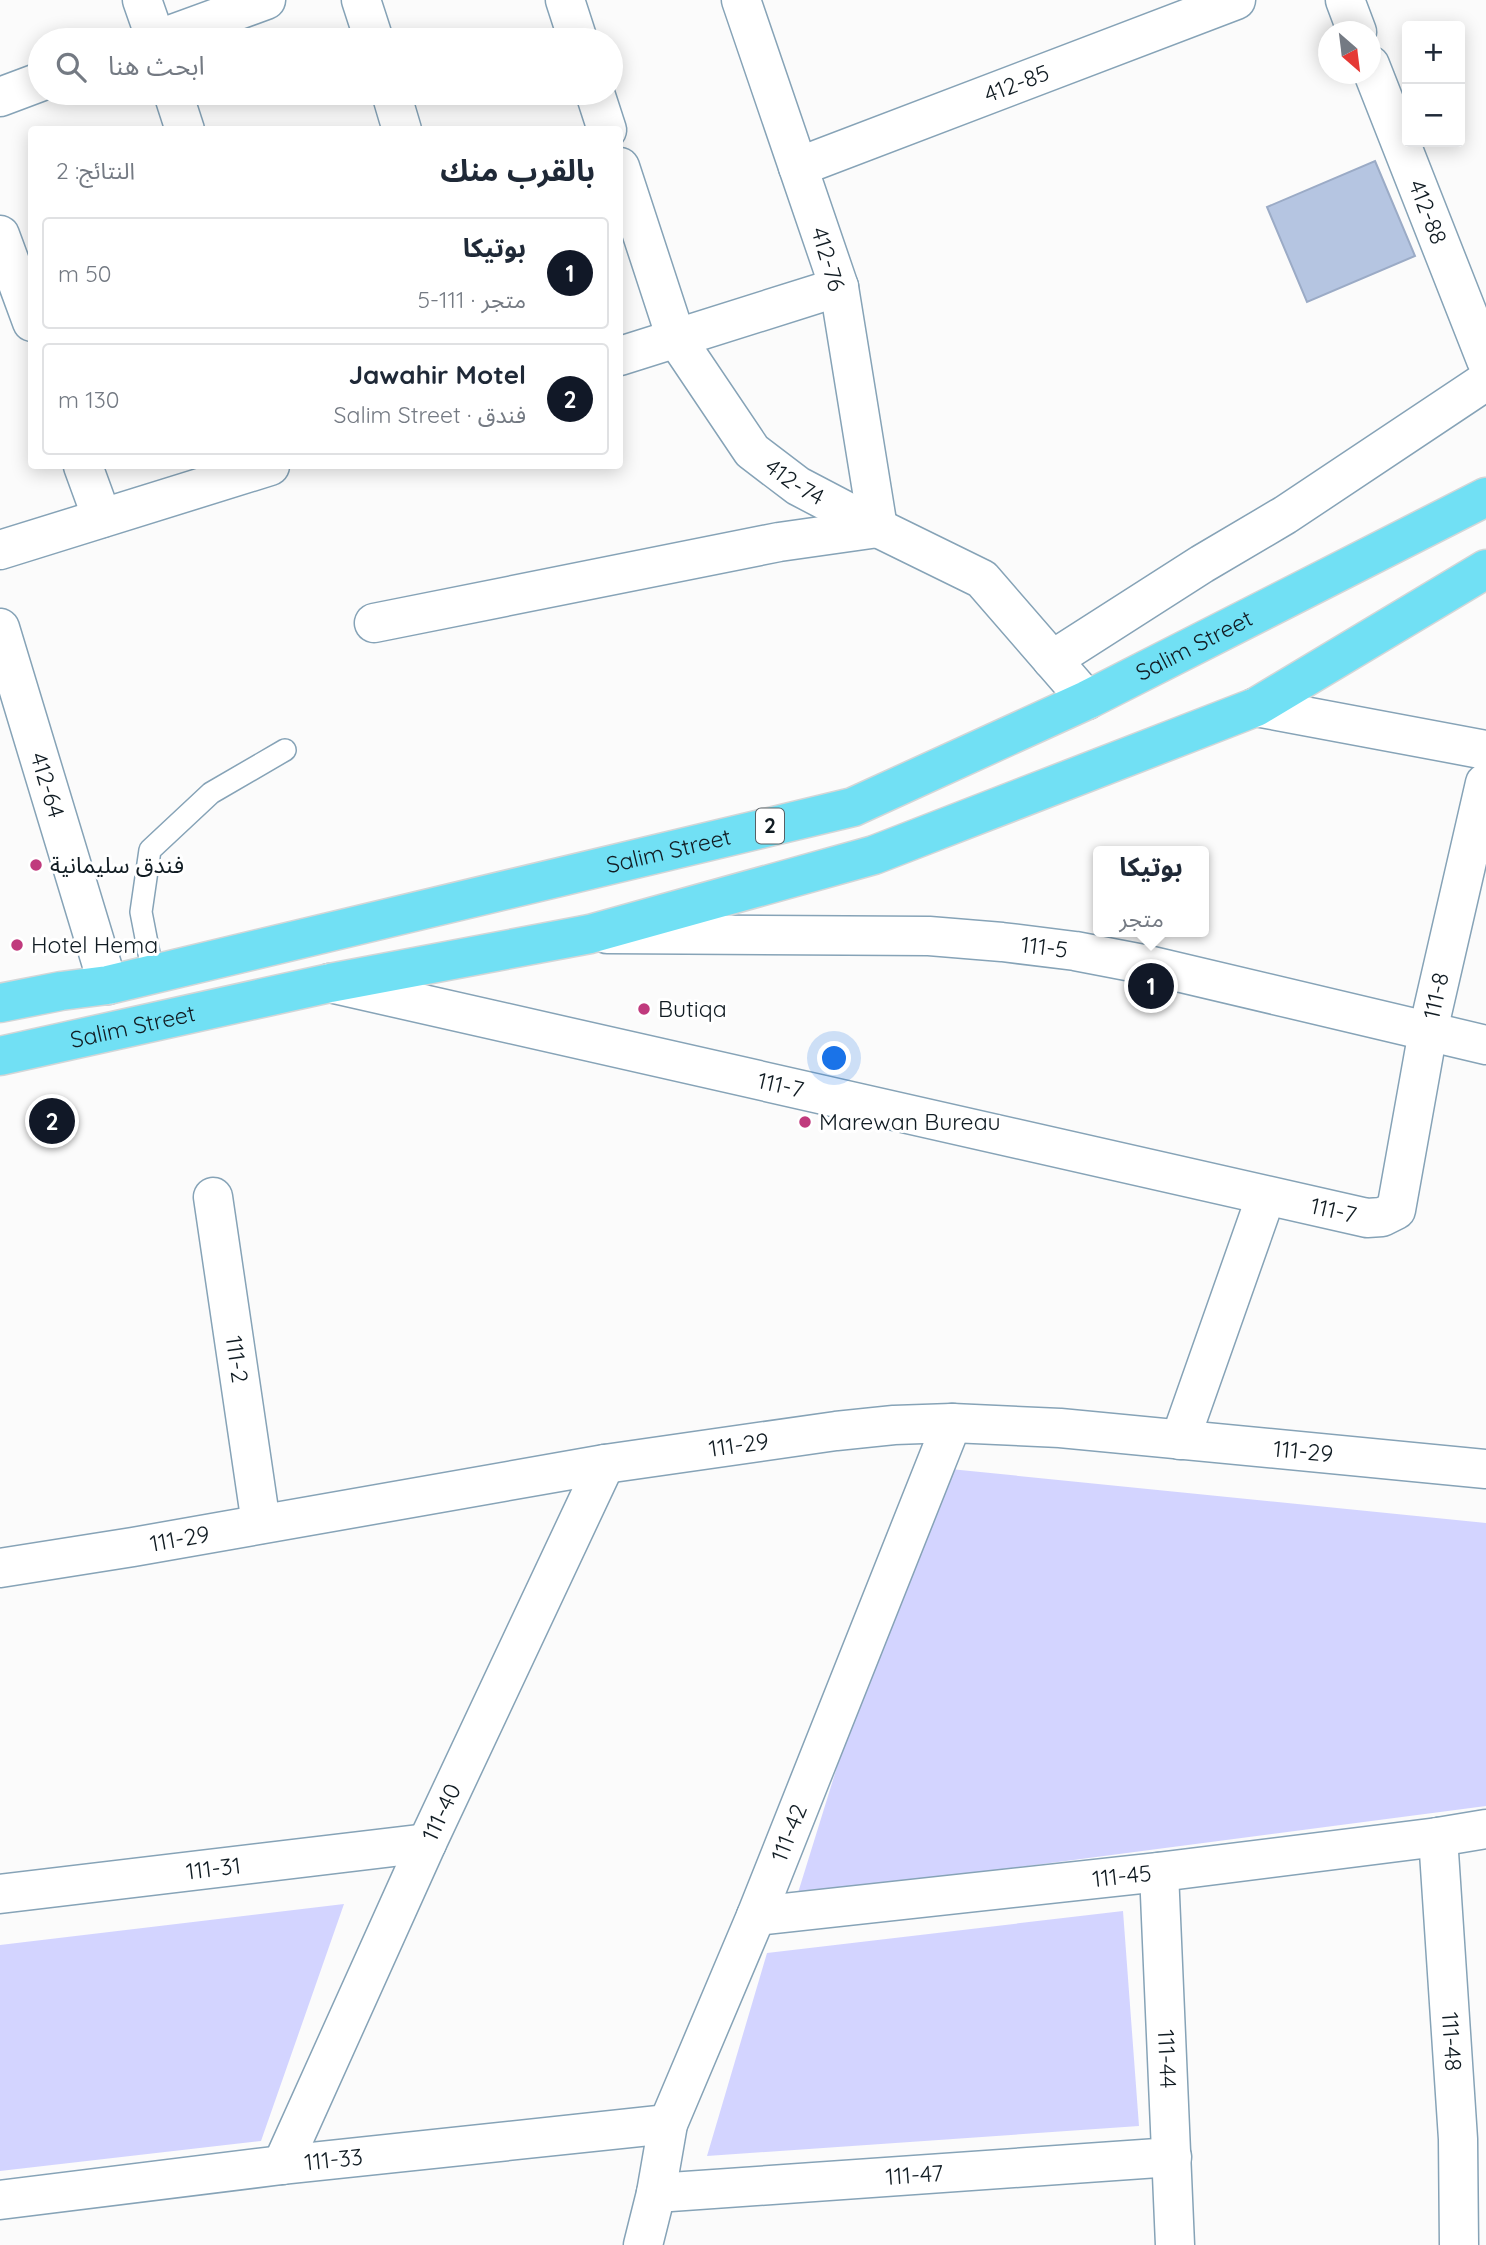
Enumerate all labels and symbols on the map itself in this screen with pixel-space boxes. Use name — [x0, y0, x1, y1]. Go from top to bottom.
north arrow — [1318, 21, 1381, 84]
street label: 412-85 — [980, 58, 1053, 109]
street label: 412-88 — [1403, 175, 1454, 248]
street label: 412-76 — [805, 223, 852, 294]
street label: 412-74 — [760, 451, 829, 511]
street label: Salim Street — [1131, 603, 1257, 687]
street label: 412-64 — [24, 749, 72, 821]
road number: 2 — [756, 808, 784, 844]
street label: Salim Street — [603, 822, 734, 879]
place label: فندق سليمانية — [50, 850, 184, 879]
marker: فندق سليمانية — [28, 857, 44, 873]
street label: 111-5 — [1019, 929, 1070, 964]
place label: Hotel Hema — [31, 930, 158, 959]
marker: Hotel Hema — [9, 937, 25, 953]
pin: 1 — [1128, 960, 1174, 1012]
street label: 111-8 — [1416, 969, 1455, 1022]
place label: Butiqa — [658, 994, 727, 1023]
street label: Salim Street — [67, 998, 198, 1054]
marker: Butiqa — [636, 1001, 652, 1017]
your location — [817, 1041, 851, 1075]
street label: 111-7 — [755, 1065, 807, 1104]
pin: 2 — [29, 1095, 75, 1147]
place label: Marewan Bureau — [819, 1107, 1001, 1136]
marker: Marewan Bureau — [797, 1114, 813, 1130]
street label: 111-7 — [1308, 1191, 1360, 1229]
street label: 111-2 — [220, 1334, 255, 1385]
street label: 111-29 — [707, 1426, 770, 1463]
street label: 111-29 — [1272, 1434, 1335, 1468]
street label: 111-29 — [147, 1519, 212, 1558]
street label: 111-40 — [415, 1779, 467, 1846]
street label: 111-42 — [764, 1800, 813, 1866]
street label: 111-31 — [184, 1850, 243, 1886]
street label: 111-45 — [1091, 1858, 1153, 1893]
street label: 111-48 — [1436, 2011, 1468, 2072]
street label: 111-44 — [1152, 2029, 1183, 2089]
street label: 111-33 — [303, 2142, 364, 2177]
street label: 111-47 — [885, 2158, 944, 2191]

